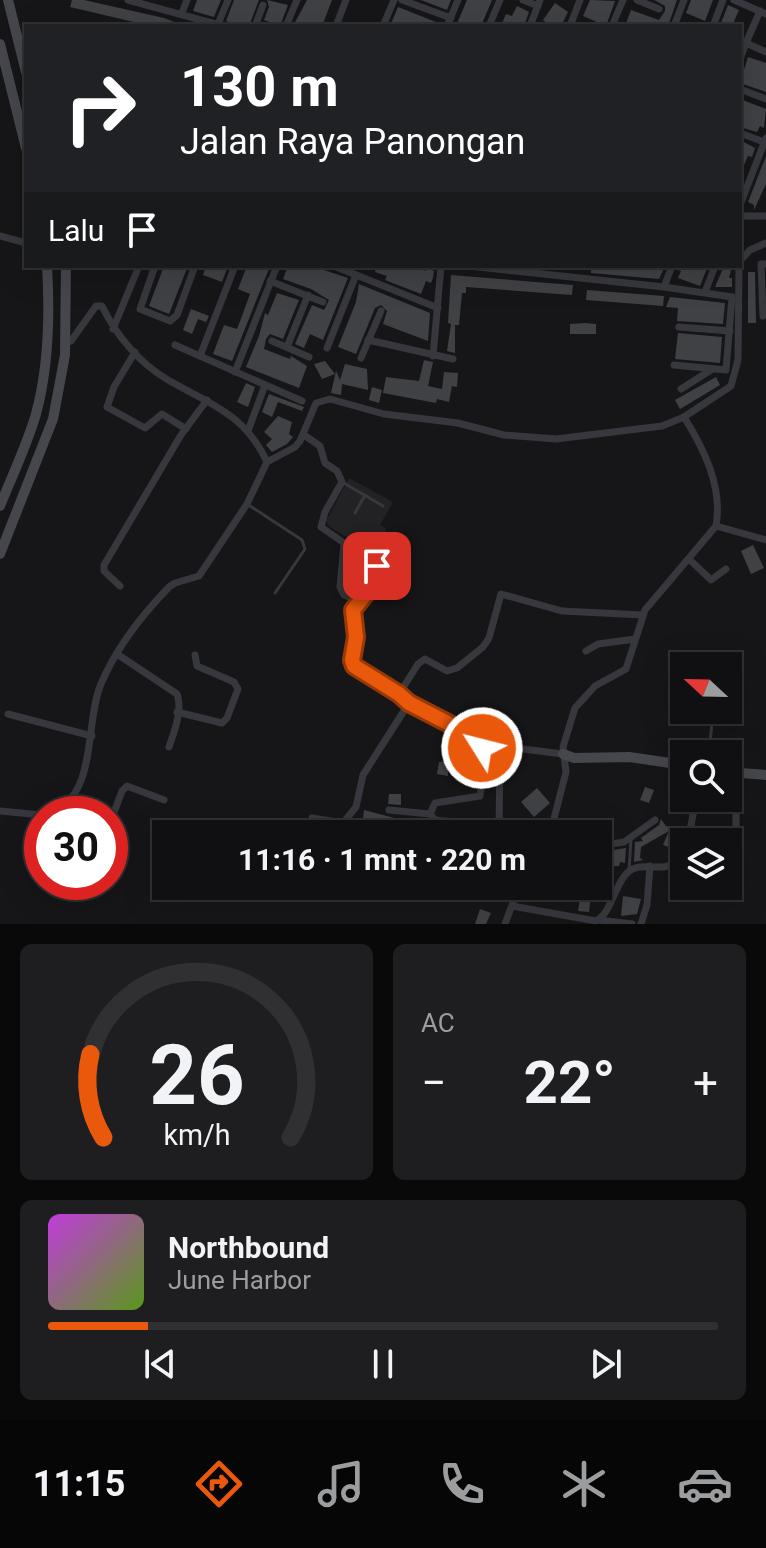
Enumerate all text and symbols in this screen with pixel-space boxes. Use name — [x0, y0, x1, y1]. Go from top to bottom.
text: 130 m — [180, 54, 339, 120]
icon: right — [48, 56, 152, 160]
text: Jalan Raya Panongan — [180, 121, 525, 163]
icon: arrive — [120, 208, 164, 252]
text: Lalu — [48, 213, 104, 248]
pin — [343, 532, 411, 600]
icon: arrive — [355, 544, 399, 588]
north arrow — [670, 652, 742, 724]
map controls — [670, 652, 742, 900]
position arrow — [440, 706, 524, 790]
button: search — [670, 740, 742, 812]
speed limit sign: 30 — [24, 796, 128, 900]
button: layers — [670, 828, 742, 900]
text: 11:16 · 1 mnt · 220 m — [238, 842, 526, 877]
text: AC — [421, 1008, 455, 1038]
text: 26 — [149, 1027, 244, 1124]
text: 22° — [523, 1047, 616, 1118]
text: − — [421, 1057, 446, 1109]
text: + — [693, 1057, 718, 1109]
text: km/h — [163, 1118, 230, 1152]
text: Northbound — [168, 1230, 329, 1265]
text: June Harbor — [168, 1265, 311, 1295]
icon: previous — [138, 1342, 182, 1386]
icon: pause — [361, 1342, 405, 1386]
icon: next — [584, 1342, 628, 1386]
icon: directions — [191, 1456, 247, 1512]
icon: music — [313, 1456, 369, 1512]
icon: phone — [434, 1456, 490, 1512]
icon: climate — [556, 1456, 612, 1512]
icon: car — [677, 1456, 733, 1512]
text: 11:15 — [33, 1463, 126, 1505]

